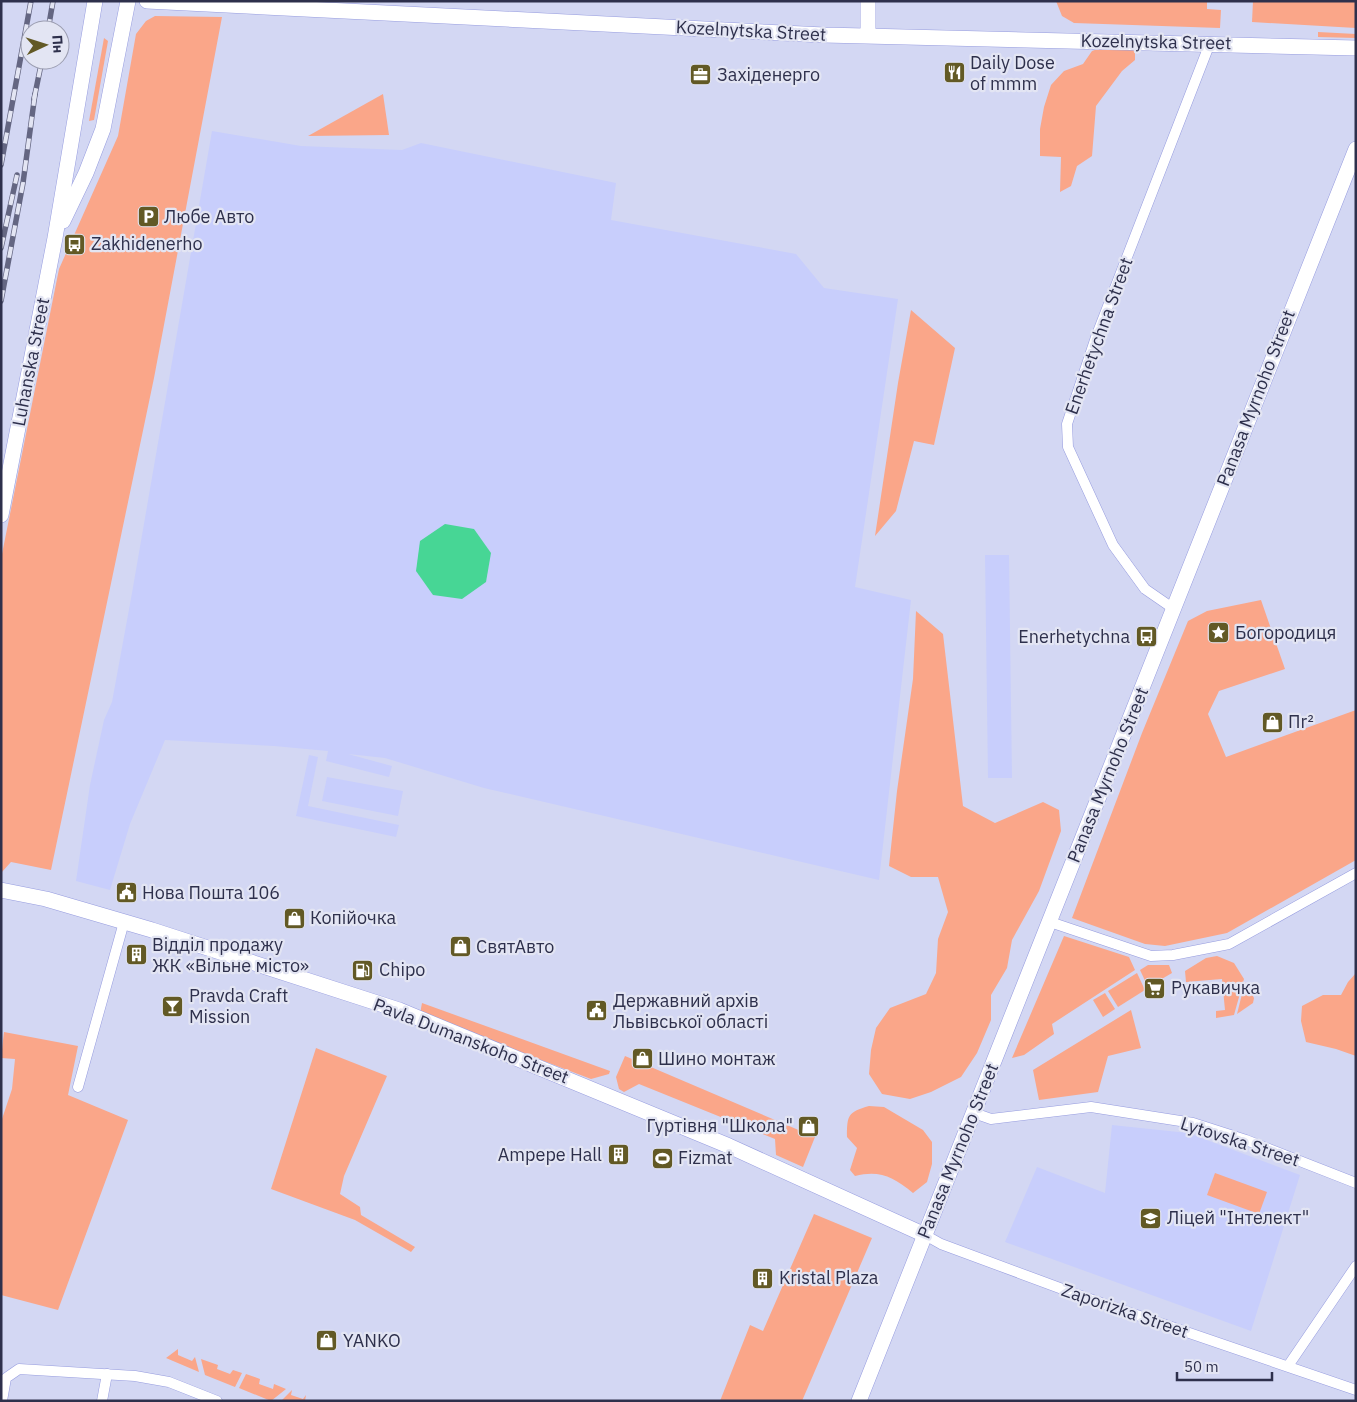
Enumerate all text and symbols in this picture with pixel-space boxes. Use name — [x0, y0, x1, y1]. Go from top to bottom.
street label: Kozelnytska Street — [675, 15, 827, 46]
north arrow — [20, 20, 70, 70]
street label: Kozelnytska Street — [1080, 29, 1232, 54]
text: Пн — [48, 34, 68, 54]
place label: Daily Dose of mmm — [970, 51, 1055, 95]
restaurant icon: Daily Dose of mmm — [942, 61, 966, 85]
office icon: Західенерго — [689, 63, 713, 87]
place label: Західенерго — [717, 63, 820, 86]
parking icon: Любе Авто — [136, 205, 160, 229]
place label: Любе Авто — [164, 205, 254, 228]
bus stop icon: Zakhidenerho — [63, 232, 87, 256]
place label: Zakhidenerho — [91, 232, 203, 255]
street label: Enerhetychna Street — [1059, 254, 1138, 417]
street label: Luhanska Street — [7, 296, 54, 428]
street label: Panasa Myrnoho Street — [1211, 306, 1300, 489]
place icon: Богородиця — [1207, 621, 1231, 645]
place label: Богородиця — [1235, 621, 1336, 644]
place label: Enerhetychna — [1018, 625, 1130, 648]
bus stop icon: Enerhetychna — [1134, 625, 1158, 649]
street label: Panasa Myrnoho Street — [1062, 684, 1153, 866]
shop icon: Πr² — [1260, 710, 1284, 734]
place label: Πr² — [1288, 710, 1314, 733]
public building icon: Нова Пошта 106 — [114, 881, 138, 905]
place label: Нова Пошта 106 — [142, 881, 280, 904]
shop icon: Копійочка — [282, 906, 306, 930]
place label: Копійочка — [310, 906, 396, 929]
place label: Відділ продажу ЖК «Вільне місто» — [152, 933, 309, 977]
shop icon: СвятАвто — [448, 935, 472, 959]
place label: СвятАвто — [476, 935, 554, 958]
building icon: Відділ продажу ЖК «Вільне місто» — [124, 943, 148, 967]
fuel station icon: Chipo — [351, 958, 375, 982]
place label: Chipo — [379, 958, 425, 981]
supermarket icon: Рукавичка — [1143, 976, 1167, 1000]
place label: Рукавичка — [1171, 976, 1261, 999]
place label: Pravda Craft Mission — [189, 984, 288, 1028]
place label: Державний архів Львівської області — [613, 989, 768, 1033]
street label: Pavla Dumanskoho Street — [370, 993, 572, 1088]
bar icon: Pravda Craft Mission — [161, 994, 185, 1018]
public building icon: Державний архів Львівської області — [585, 999, 609, 1023]
shop icon: Шино монтаж — [630, 1047, 654, 1071]
place label: Шино монтаж — [658, 1047, 776, 1070]
street label: Panasa Myrnoho Street — [912, 1060, 1003, 1242]
street label: Lytovska Street — [1178, 1111, 1303, 1172]
place label: Гуртівня "Школа" — [647, 1114, 793, 1137]
shop icon: Гуртівня "Школа" — [797, 1114, 821, 1138]
place label: Ampepe Hall — [498, 1143, 602, 1166]
building icon: Ampepe Hall — [606, 1143, 630, 1167]
sports icon: Fizmat — [650, 1146, 674, 1170]
place label: Fizmat — [678, 1146, 733, 1169]
school or university icon: Ліцей "Інтелект" — [1139, 1206, 1163, 1230]
place label: Ліцей "Інтелект" — [1167, 1206, 1309, 1229]
building icon: Kristal Plaza — [751, 1266, 775, 1290]
place label: Kristal Plaza — [779, 1266, 879, 1289]
street label: Zaporizka Street — [1059, 1278, 1192, 1343]
shop icon: YANKO — [315, 1329, 339, 1353]
place label: YANKO — [343, 1329, 401, 1352]
scale bar — [1177, 1350, 1272, 1382]
text: 50 m — [1184, 1357, 1219, 1376]

